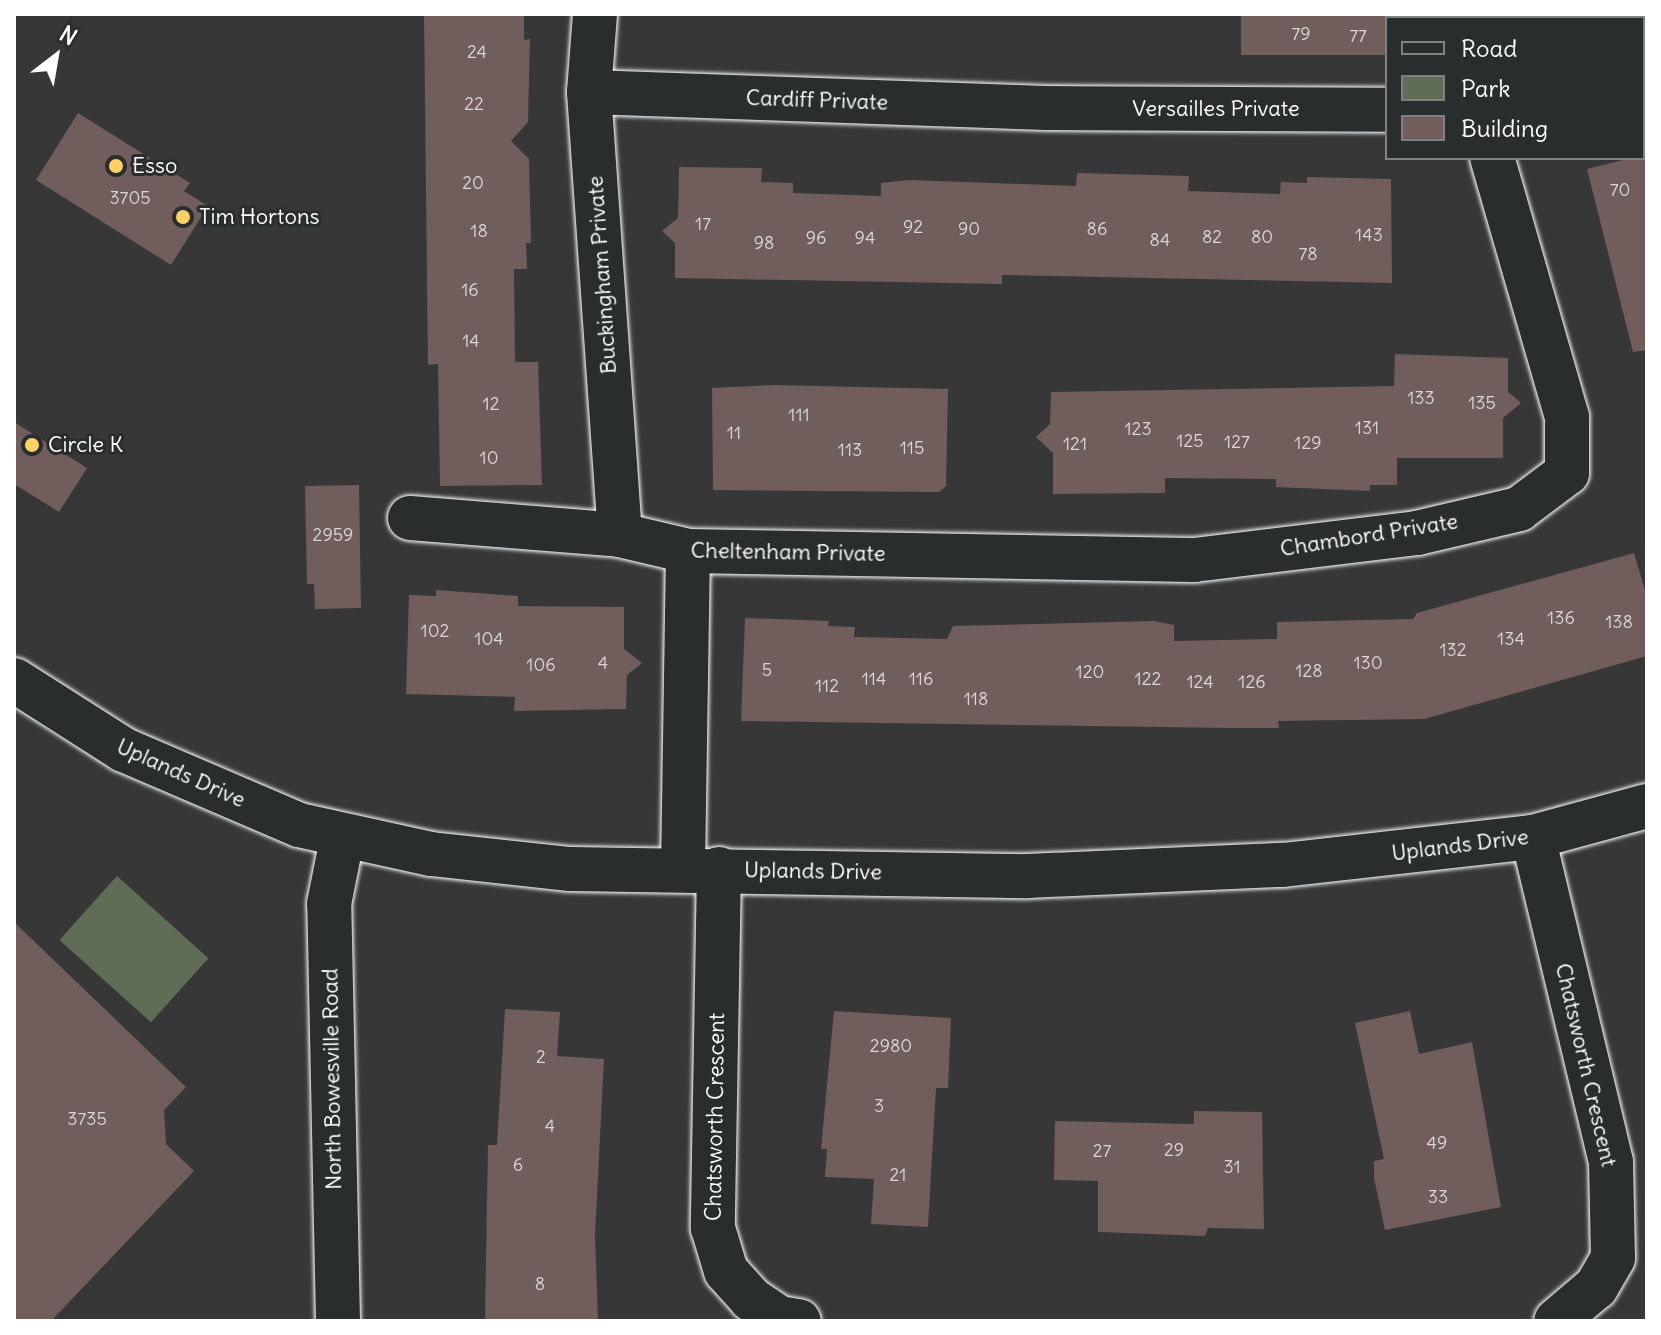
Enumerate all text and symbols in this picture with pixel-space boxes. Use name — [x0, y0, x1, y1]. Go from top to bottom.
north arrow — [16, 16, 96, 96]
legend — [1385, 16, 1645, 160]
text: N — [55, 20, 82, 51]
house number: 79 — [1291, 23, 1311, 45]
house number: 77 — [1349, 25, 1367, 47]
text: Road — [1461, 33, 1517, 63]
house number: 24 — [467, 41, 487, 63]
text: Park — [1461, 73, 1511, 103]
street label: Cardiff Private — [745, 84, 889, 116]
house number: 22 — [464, 93, 484, 115]
street label: Versailles Private — [1132, 96, 1300, 122]
text: Building — [1461, 113, 1548, 143]
place label: Esso — [132, 153, 177, 179]
marker: Esso — [107, 157, 125, 175]
house number: 20 — [462, 172, 484, 194]
street label: Buckingham Private — [582, 175, 622, 375]
house number: 70 — [1610, 179, 1630, 201]
house number: 3705 — [109, 187, 151, 209]
place label: Tim Hortons — [199, 204, 320, 230]
marker: Tim Hortons — [174, 208, 192, 226]
house number: 17 — [695, 213, 711, 235]
house number: 92 — [903, 216, 923, 238]
house number: 90 — [958, 218, 980, 240]
house number: 86 — [1087, 218, 1107, 240]
house number: 18 — [470, 220, 488, 242]
house number: 143 — [1355, 224, 1383, 246]
house number: 82 — [1202, 226, 1222, 248]
house number: 80 — [1251, 226, 1273, 248]
house number: 96 — [806, 227, 826, 249]
house number: 94 — [855, 227, 875, 249]
house number: 84 — [1150, 229, 1170, 251]
house number: 98 — [754, 232, 774, 254]
house number: 78 — [1298, 243, 1318, 265]
house number: 16 — [461, 279, 479, 301]
house number: 14 — [462, 330, 480, 352]
house number: 133 — [1407, 387, 1435, 409]
house number: 135 — [1468, 392, 1496, 414]
house number: 12 — [482, 393, 500, 415]
house number: 111 — [788, 404, 810, 426]
house number: 131 — [1355, 417, 1379, 439]
house number: 123 — [1124, 418, 1152, 440]
house number: 11 — [727, 422, 741, 444]
house number: 125 — [1176, 430, 1204, 452]
house number: 127 — [1224, 431, 1250, 453]
place label: Circle K — [48, 432, 123, 458]
house number: 129 — [1294, 432, 1322, 454]
house number: 121 — [1063, 433, 1087, 455]
marker: Circle K — [23, 436, 41, 454]
house number: 115 — [900, 437, 924, 459]
house number: 113 — [838, 439, 862, 461]
house number: 10 — [480, 447, 498, 469]
street label: Chambord Private — [1278, 508, 1460, 562]
house number: 2959 — [313, 524, 353, 546]
street label: Cheltenham Private — [690, 537, 886, 567]
house number: 136 — [1547, 607, 1575, 629]
house number: 138 — [1605, 611, 1633, 633]
house number: 102 — [421, 620, 449, 642]
house number: 104 — [474, 628, 504, 650]
house number: 134 — [1497, 628, 1525, 650]
house number: 132 — [1439, 639, 1467, 661]
house number: 4 — [598, 652, 608, 674]
house number: 130 — [1353, 652, 1383, 674]
house number: 106 — [526, 654, 556, 676]
house number: 5 — [762, 659, 772, 681]
house number: 128 — [1295, 660, 1323, 682]
house number: 120 — [1076, 661, 1104, 683]
house number: 114 — [862, 668, 886, 690]
house number: 116 — [909, 668, 933, 690]
house number: 122 — [1135, 668, 1161, 690]
house number: 124 — [1186, 671, 1214, 693]
house number: 126 — [1238, 671, 1266, 693]
house number: 112 — [815, 675, 839, 697]
house number: 118 — [964, 688, 988, 710]
street label: Uplands Drive — [113, 733, 249, 813]
street label: Uplands Drive — [1390, 824, 1530, 866]
street label: Uplands Drive — [744, 857, 882, 885]
street label: Chatsworth Crescent — [1550, 961, 1622, 1169]
street label: North Bowesville Road — [317, 968, 347, 1190]
street label: Chatsworth Crescent — [700, 1013, 730, 1221]
house number: 2980 — [870, 1035, 912, 1057]
house number: 2 — [536, 1046, 546, 1068]
house number: 3 — [874, 1095, 884, 1117]
house number: 3735 — [67, 1108, 107, 1130]
house number: 4 — [545, 1115, 555, 1137]
house number: 49 — [1427, 1132, 1447, 1154]
house number: 29 — [1164, 1139, 1184, 1161]
house number: 27 — [1093, 1140, 1111, 1162]
house number: 6 — [513, 1154, 523, 1176]
house number: 31 — [1223, 1156, 1241, 1178]
house number: 21 — [889, 1164, 907, 1186]
house number: 33 — [1428, 1186, 1448, 1208]
house number: 8 — [535, 1273, 545, 1295]

